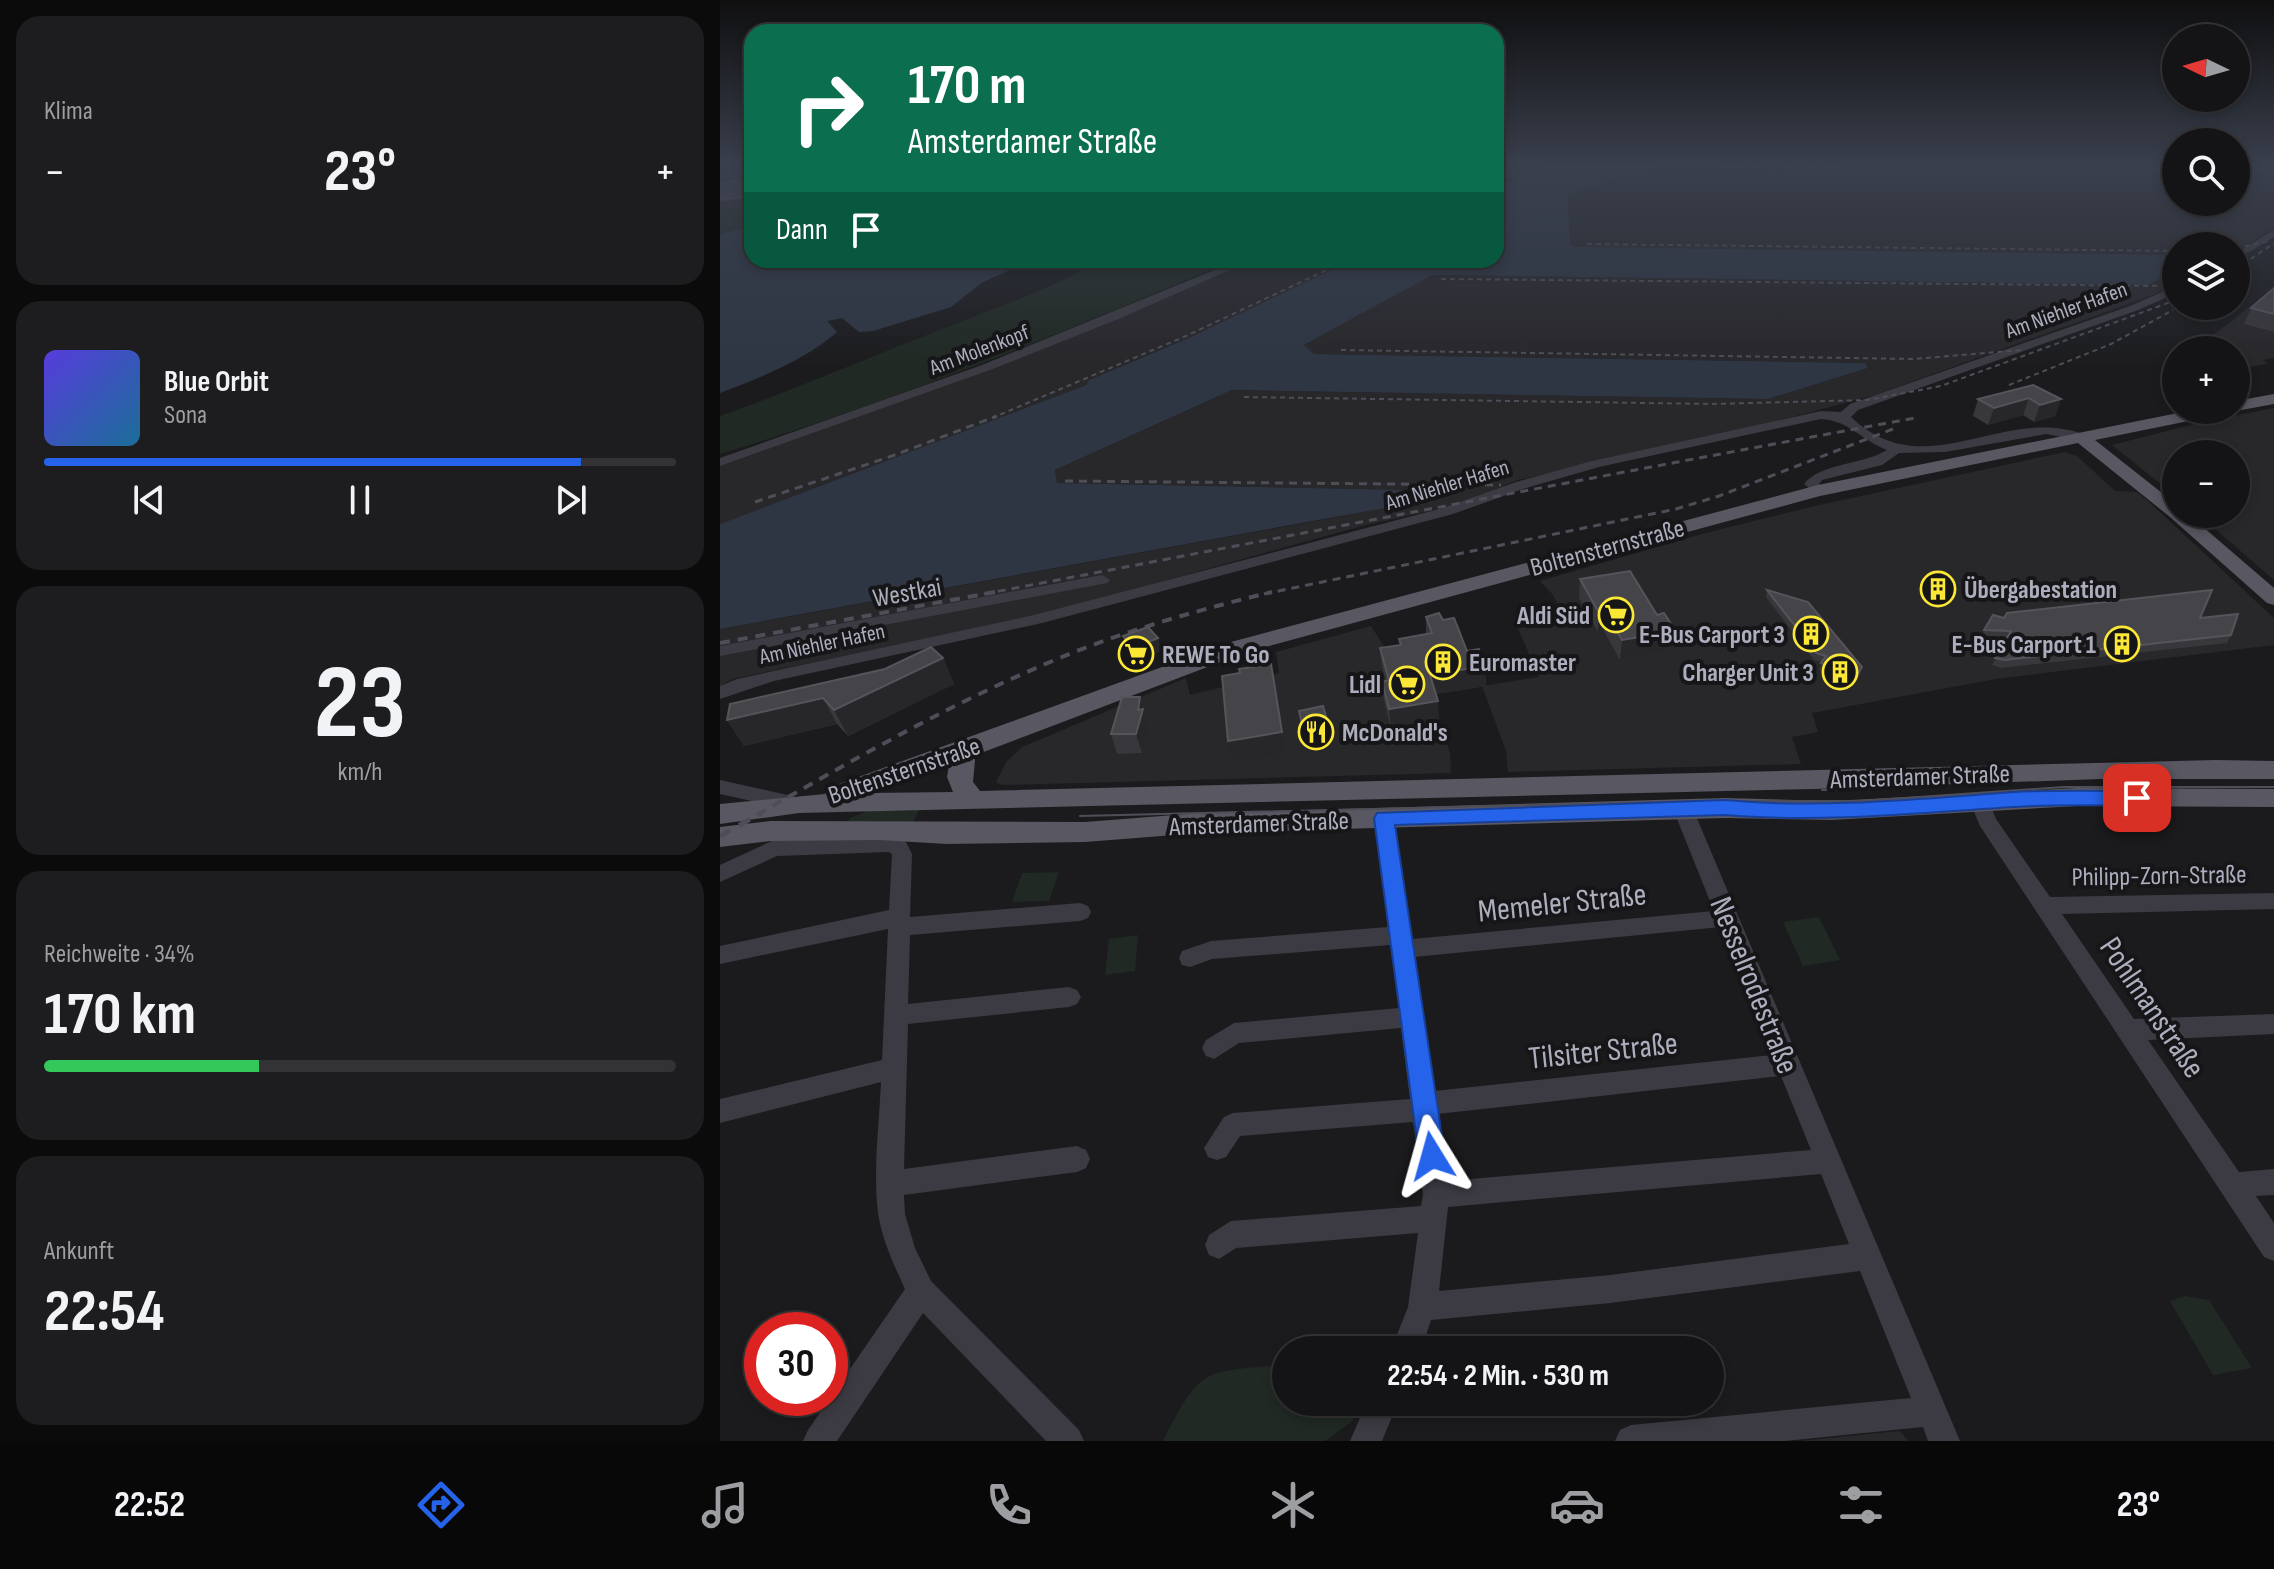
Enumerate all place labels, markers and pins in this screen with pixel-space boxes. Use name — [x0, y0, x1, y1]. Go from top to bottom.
building icon: Übergabestation — [1919, 570, 1957, 608]
place label: Übergabestation — [1964, 575, 2117, 606]
supermarket icon: Aldi Süd — [1597, 596, 1635, 634]
place label: Aldi Süd — [1516, 601, 1590, 632]
building icon: E-Bus Carport 3 — [1792, 615, 1830, 653]
place label: E-Bus Carport 3 — [1639, 620, 1785, 651]
building icon: E-Bus Carport 1 — [2103, 625, 2141, 663]
place label: E-Bus Carport 1 — [1951, 630, 2096, 661]
supermarket icon: REWE To Go — [1117, 635, 1155, 673]
place label: REWE To Go — [1162, 640, 1270, 671]
building icon: Euromaster — [1424, 643, 1462, 681]
place label: Euromaster — [1469, 648, 1576, 679]
building icon: Charger Unit 3 — [1821, 653, 1859, 691]
place label: Charger Unit 3 — [1682, 658, 1814, 689]
supermarket icon: Lidl — [1388, 665, 1426, 703]
place label: Lidl — [1349, 670, 1381, 701]
restaurant icon: McDonald's — [1297, 713, 1335, 751]
place label: McDonald's — [1342, 718, 1448, 749]
pin — [2103, 764, 2171, 832]

